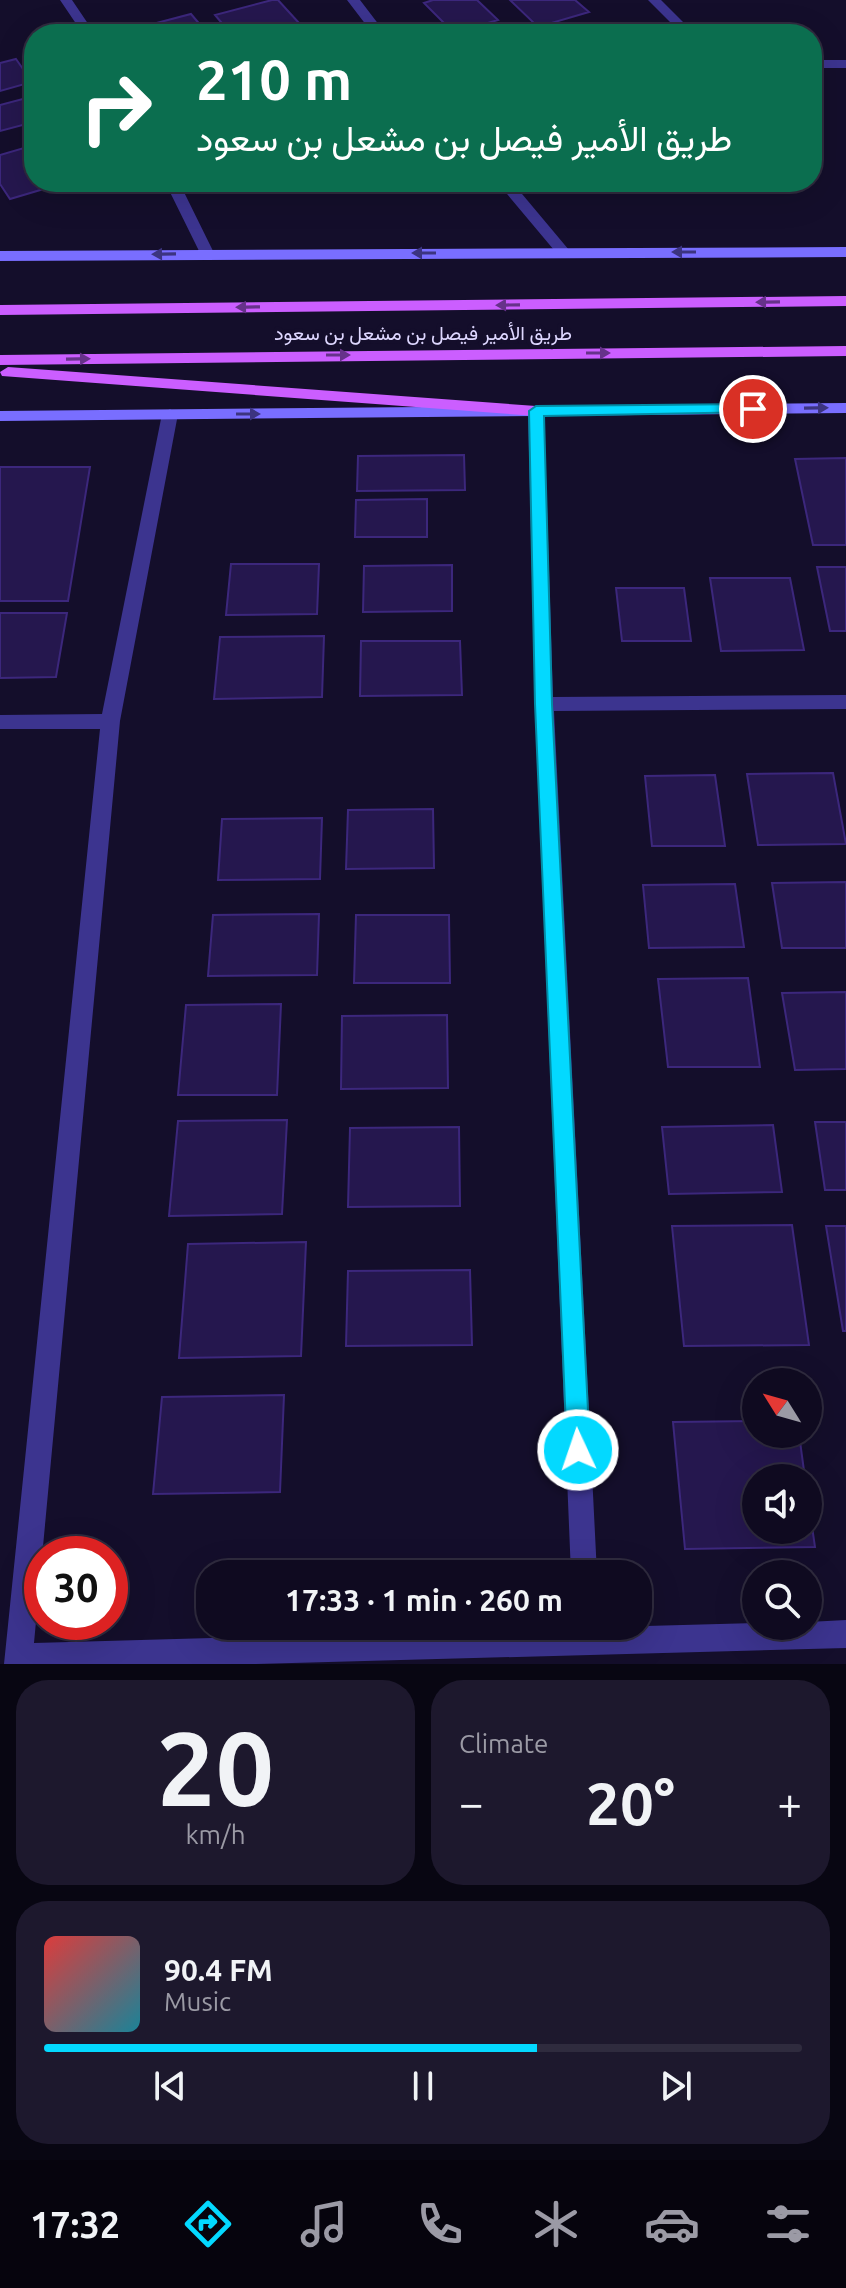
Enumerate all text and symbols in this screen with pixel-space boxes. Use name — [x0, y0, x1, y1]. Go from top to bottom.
text: 210 m — [196, 48, 352, 111]
icon: right — [64, 56, 168, 160]
text: طريق الأمير فيصل بن مشعل بن سعود — [196, 117, 732, 158]
one-way arrow — [671, 246, 696, 258]
one-way arrow — [151, 247, 176, 260]
one-way arrow — [411, 247, 436, 259]
one-way arrow — [755, 296, 780, 308]
one-way arrow — [495, 299, 520, 311]
one-way arrow — [235, 301, 260, 314]
street label: طريق الأمير فيصل بن مشعل بن سعود — [274, 321, 572, 346]
one-way arrow — [586, 347, 611, 359]
one-way arrow — [326, 349, 351, 362]
one-way arrow — [66, 352, 91, 365]
pin — [719, 375, 787, 443]
icon: arrive — [731, 387, 775, 431]
one-way arrow — [804, 402, 829, 414]
one-way arrow — [236, 407, 261, 420]
north arrow — [742, 1368, 822, 1448]
map controls — [742, 1368, 822, 1640]
position arrow — [536, 1408, 620, 1492]
button: sound — [742, 1464, 822, 1544]
speed limit sign: 30 — [24, 1536, 128, 1640]
button: search — [742, 1560, 822, 1640]
text: 17:33 · 1 min · 260 m — [285, 1583, 563, 1617]
text: 20 — [157, 1709, 274, 1826]
text: Climate — [459, 1729, 548, 1758]
text: 20° — [586, 1769, 675, 1836]
text: − — [459, 1778, 484, 1827]
text: + — [777, 1778, 802, 1827]
text: km/h — [185, 1820, 246, 1849]
text: 90.4 FM — [164, 1953, 273, 1987]
text: Music — [164, 1987, 231, 2016]
icon: previous — [148, 2064, 192, 2108]
icon: pause — [401, 2064, 445, 2108]
icon: next — [654, 2064, 698, 2108]
icon: directions — [180, 2196, 236, 2252]
icon: music — [296, 2196, 352, 2252]
icon: phone — [412, 2196, 468, 2252]
icon: climate — [528, 2196, 584, 2252]
icon: car — [644, 2196, 700, 2252]
icon: filters — [760, 2196, 816, 2252]
text: 17:32 — [30, 2204, 120, 2245]

